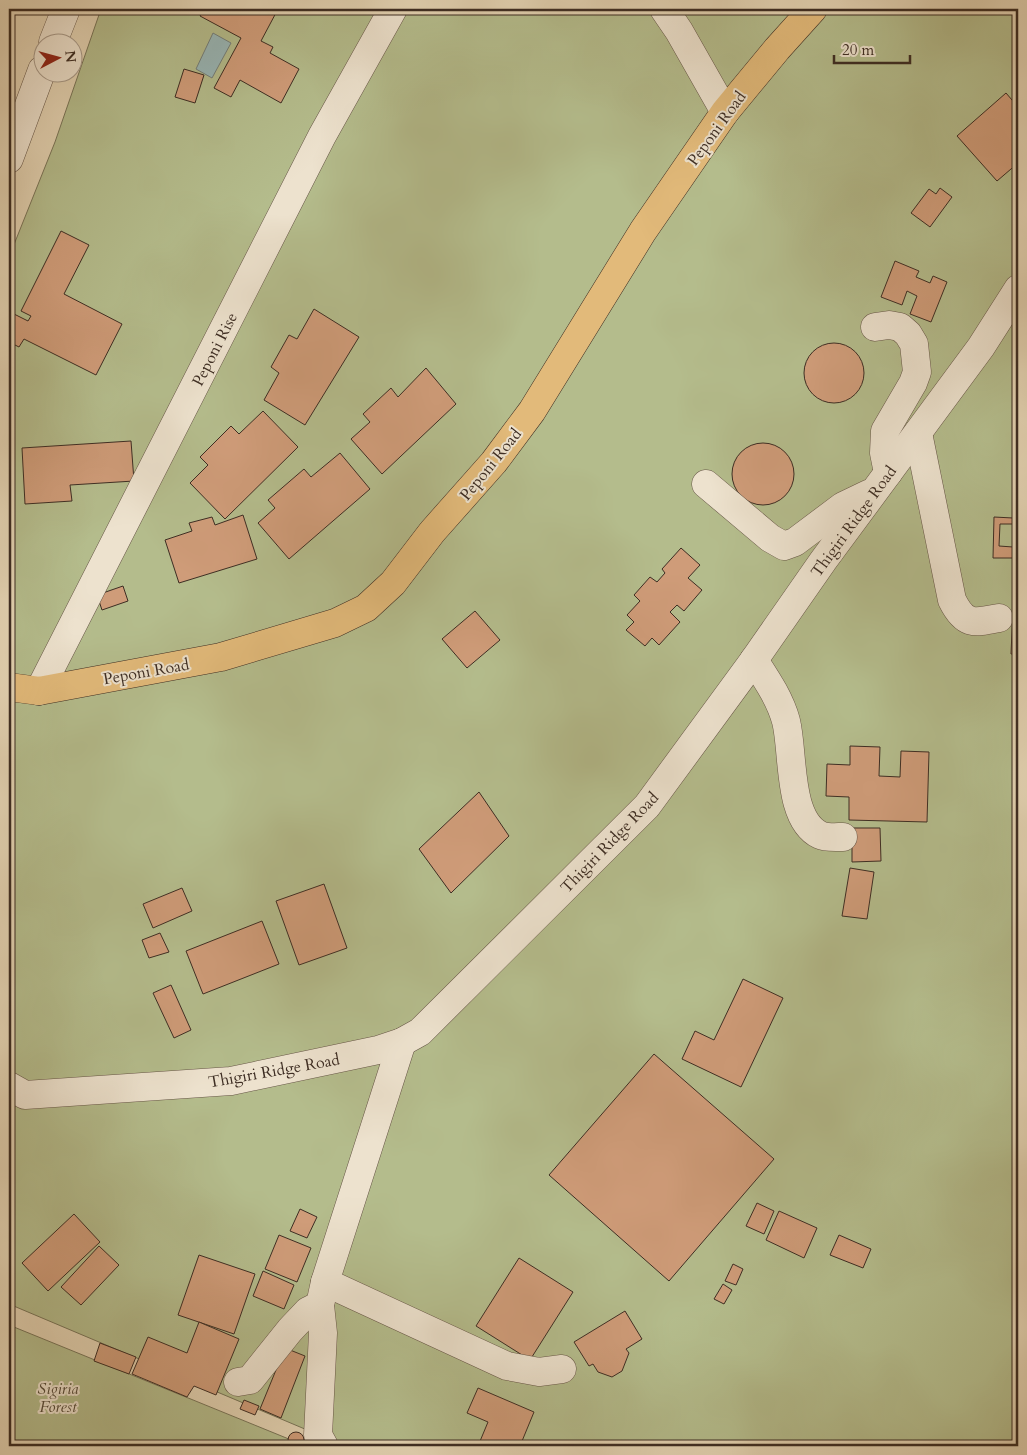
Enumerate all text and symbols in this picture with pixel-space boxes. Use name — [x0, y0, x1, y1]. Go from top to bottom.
north arrow — [32, 32, 82, 82]
scale bar — [834, 32, 911, 64]
text: 20 m — [842, 40, 874, 60]
text: N — [60, 50, 81, 64]
street label: Peponi Road — [682, 87, 752, 170]
street label: Peponi Rise — [187, 309, 243, 390]
street label: Peponi Road — [455, 424, 527, 505]
street label: Thigiri Ridge Road — [806, 461, 902, 582]
street label: Peponi Road — [101, 654, 191, 690]
street label: Thigiri Ridge Road — [556, 787, 664, 898]
street label: Thigiri Ridge Road — [207, 1049, 342, 1093]
park label: Sigiria Forest — [37, 1378, 79, 1418]

